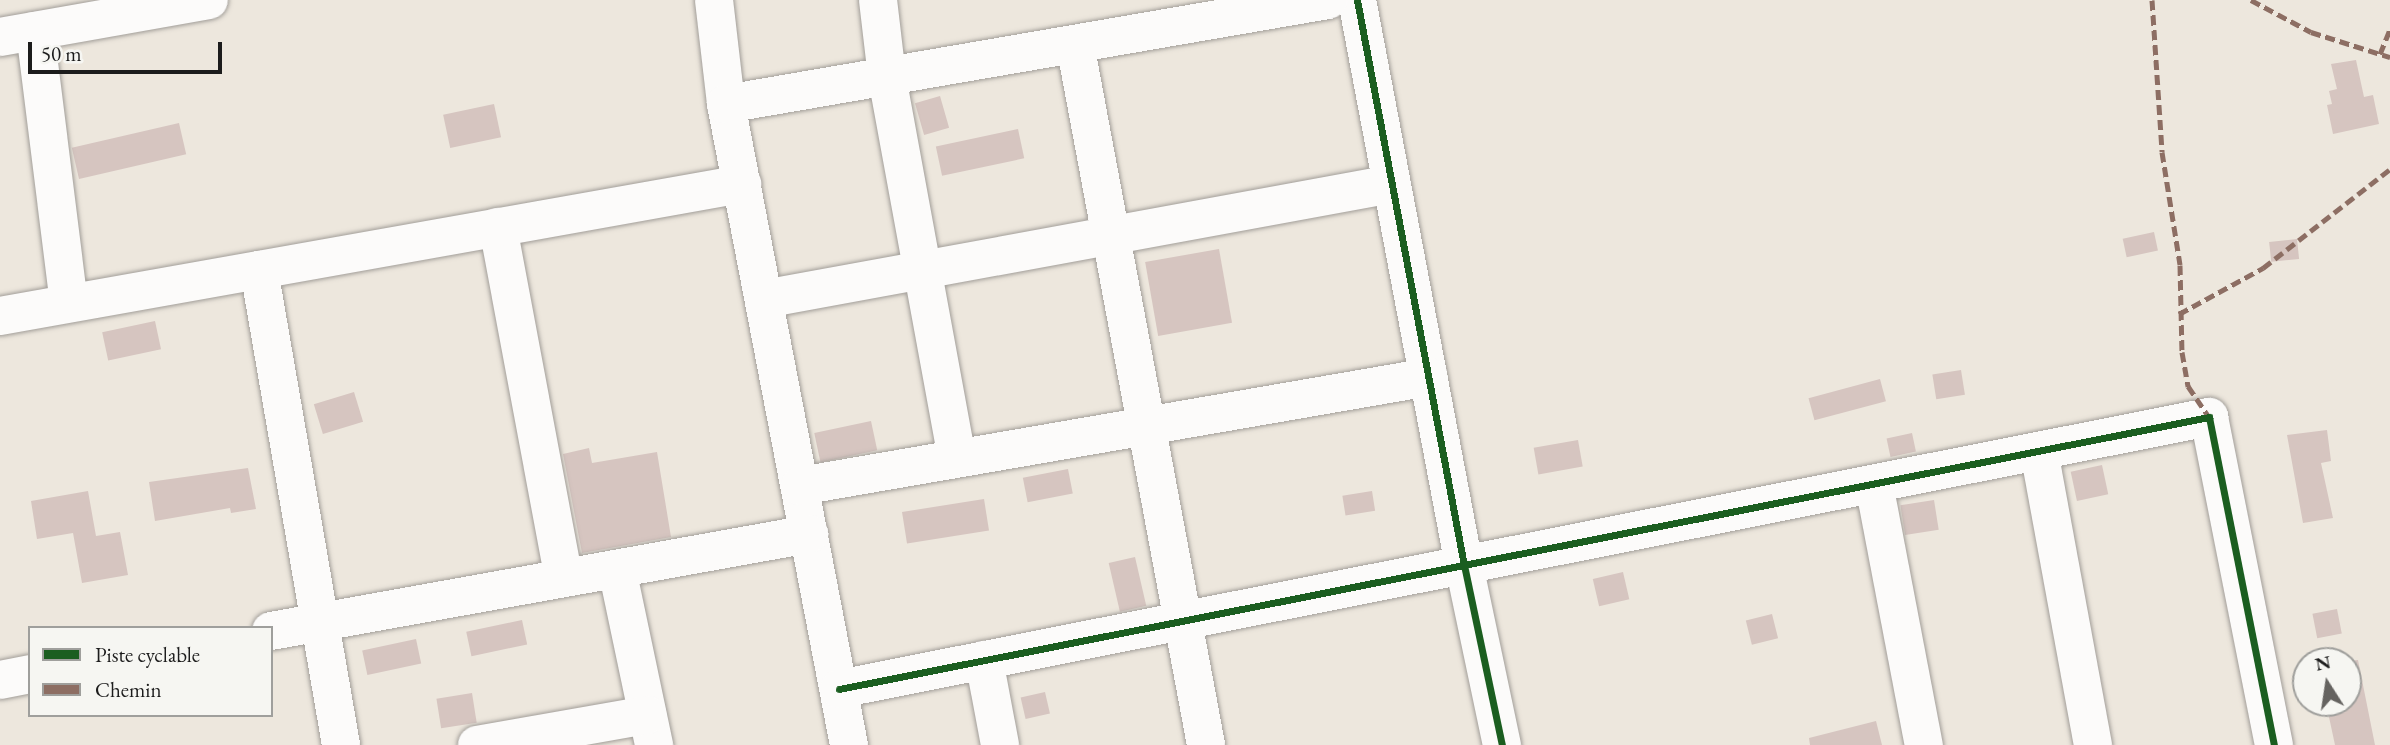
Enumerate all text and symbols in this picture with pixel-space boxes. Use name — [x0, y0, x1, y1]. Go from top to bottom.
scale bar — [32, 28, 226, 72]
text: 50 m — [41, 40, 82, 67]
legend — [28, 626, 273, 717]
text: Piste cyclable — [95, 641, 200, 668]
north arrow — [2292, 647, 2362, 717]
text: N — [2313, 649, 2333, 677]
text: Chemin — [95, 676, 162, 703]

